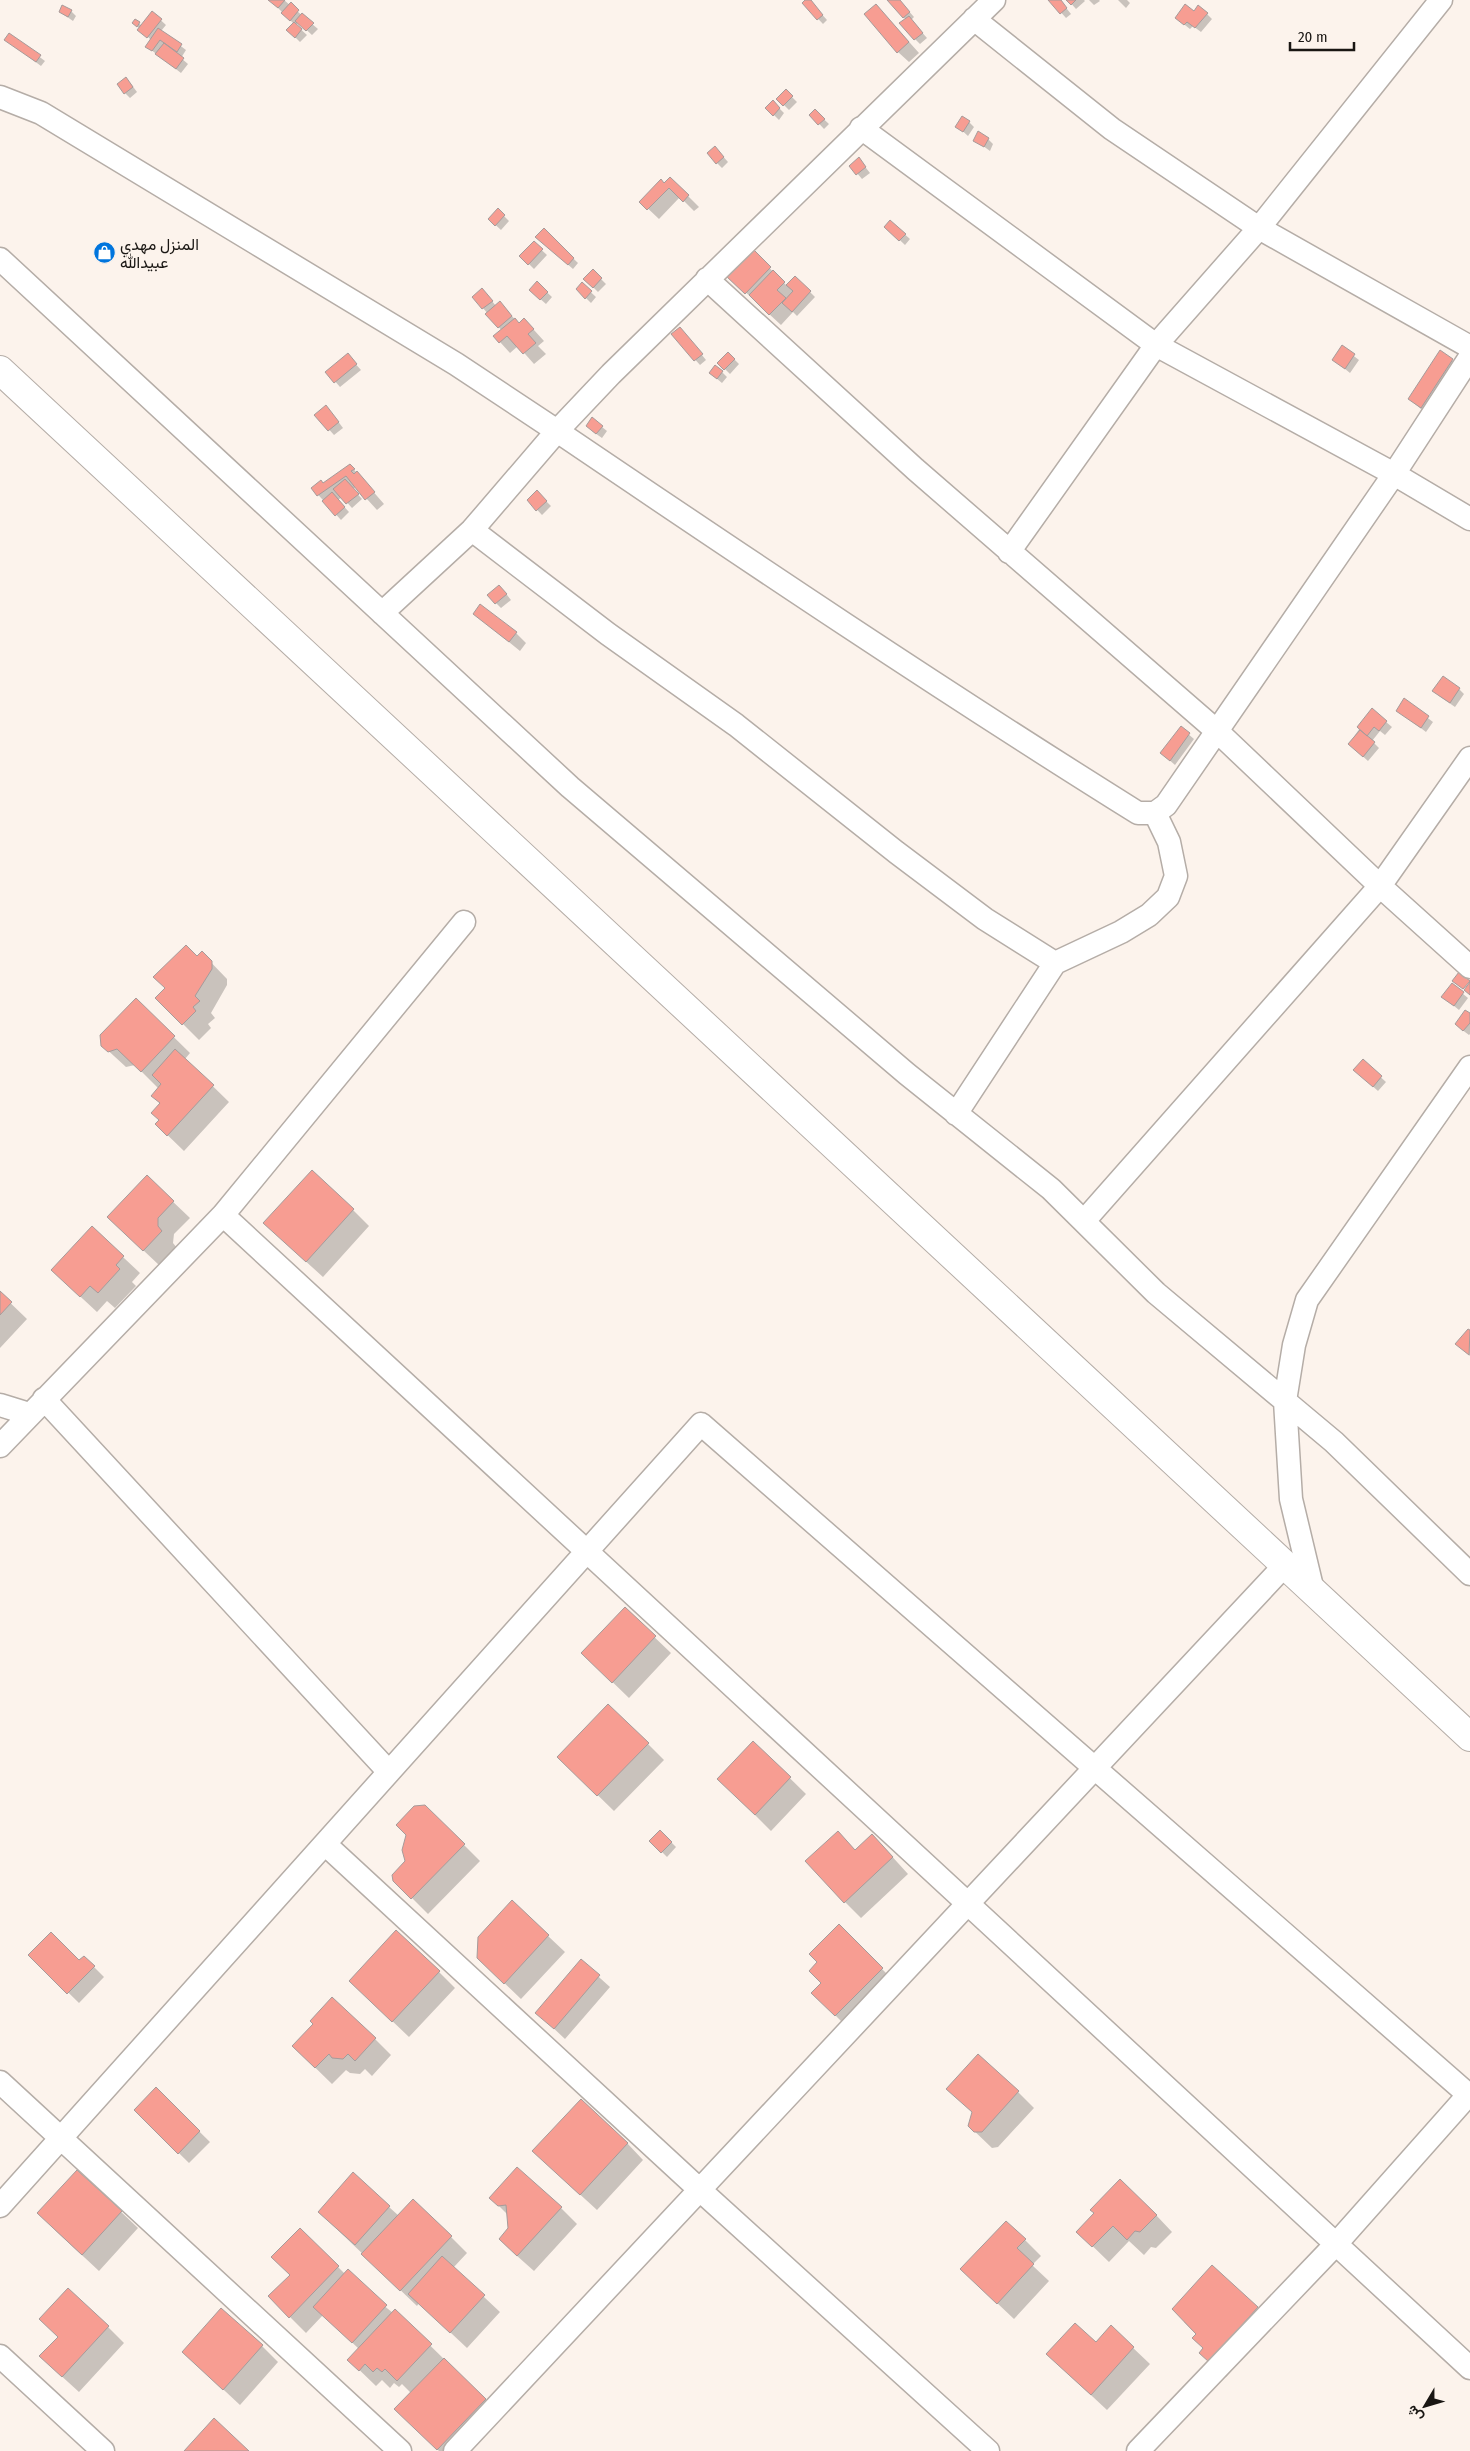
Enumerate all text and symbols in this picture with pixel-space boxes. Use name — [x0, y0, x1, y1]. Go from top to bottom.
scale bar — [1290, 20, 1354, 52]
text: 20 m — [1298, 28, 1328, 46]
place label: المنزل مهدي عبيدالله — [120, 235, 199, 272]
shop icon: المنزل مهدي عبيدالله — [92, 241, 116, 265]
north arrow — [1400, 2381, 1450, 2431]
text: ش — [1403, 2402, 1427, 2426]

